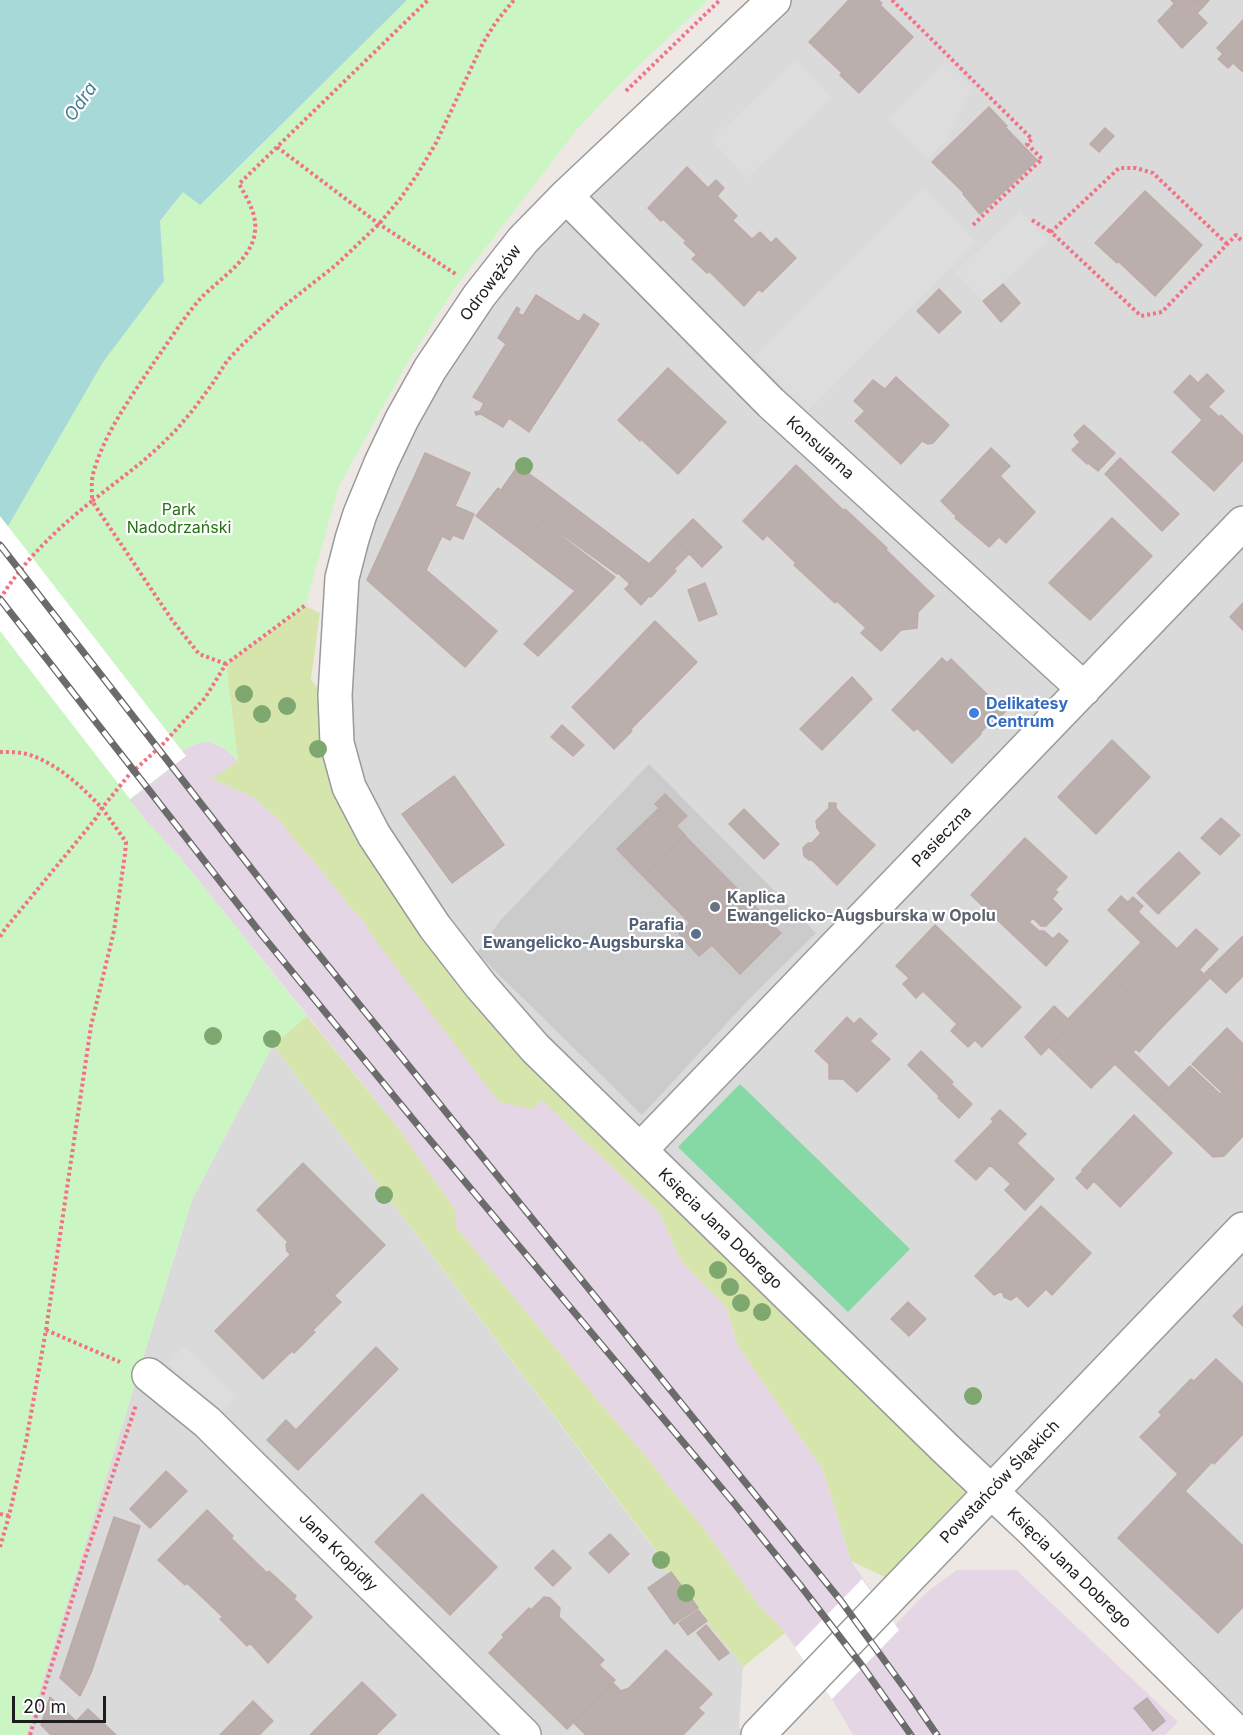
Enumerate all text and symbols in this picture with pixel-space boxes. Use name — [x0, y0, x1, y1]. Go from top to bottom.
water label: Odra — [60, 78, 102, 126]
street label: Odrowążów — [456, 241, 526, 325]
street label: Konsularna — [782, 413, 858, 483]
park label: Park Nadodrzański — [127, 500, 231, 538]
place label: Delikatesy Centrum — [986, 694, 1068, 732]
marker: Delikatesy Centrum — [967, 706, 981, 720]
street label: Pasieczna — [908, 803, 976, 871]
place label: Kaplica Ewangelicko-Augsburska w Opolu — [727, 888, 996, 926]
marker: Kaplica Ewangelicko-Augsburska w Opolu — [708, 900, 722, 914]
place label: Parafia Ewangelicko-Augsburska — [483, 915, 684, 953]
marker: Parafia Ewangelicko-Augsburska — [689, 927, 703, 941]
street label: Księcia Jana Dobrego — [654, 1165, 786, 1293]
street label: Powstańców Śląskich — [936, 1416, 1064, 1548]
street label: Księcia Jana Dobrego — [1003, 1504, 1135, 1632]
street label: Jana Kropidły — [295, 1509, 381, 1595]
scale bar — [15, 1684, 110, 1722]
text: 20 m — [23, 1696, 66, 1717]

